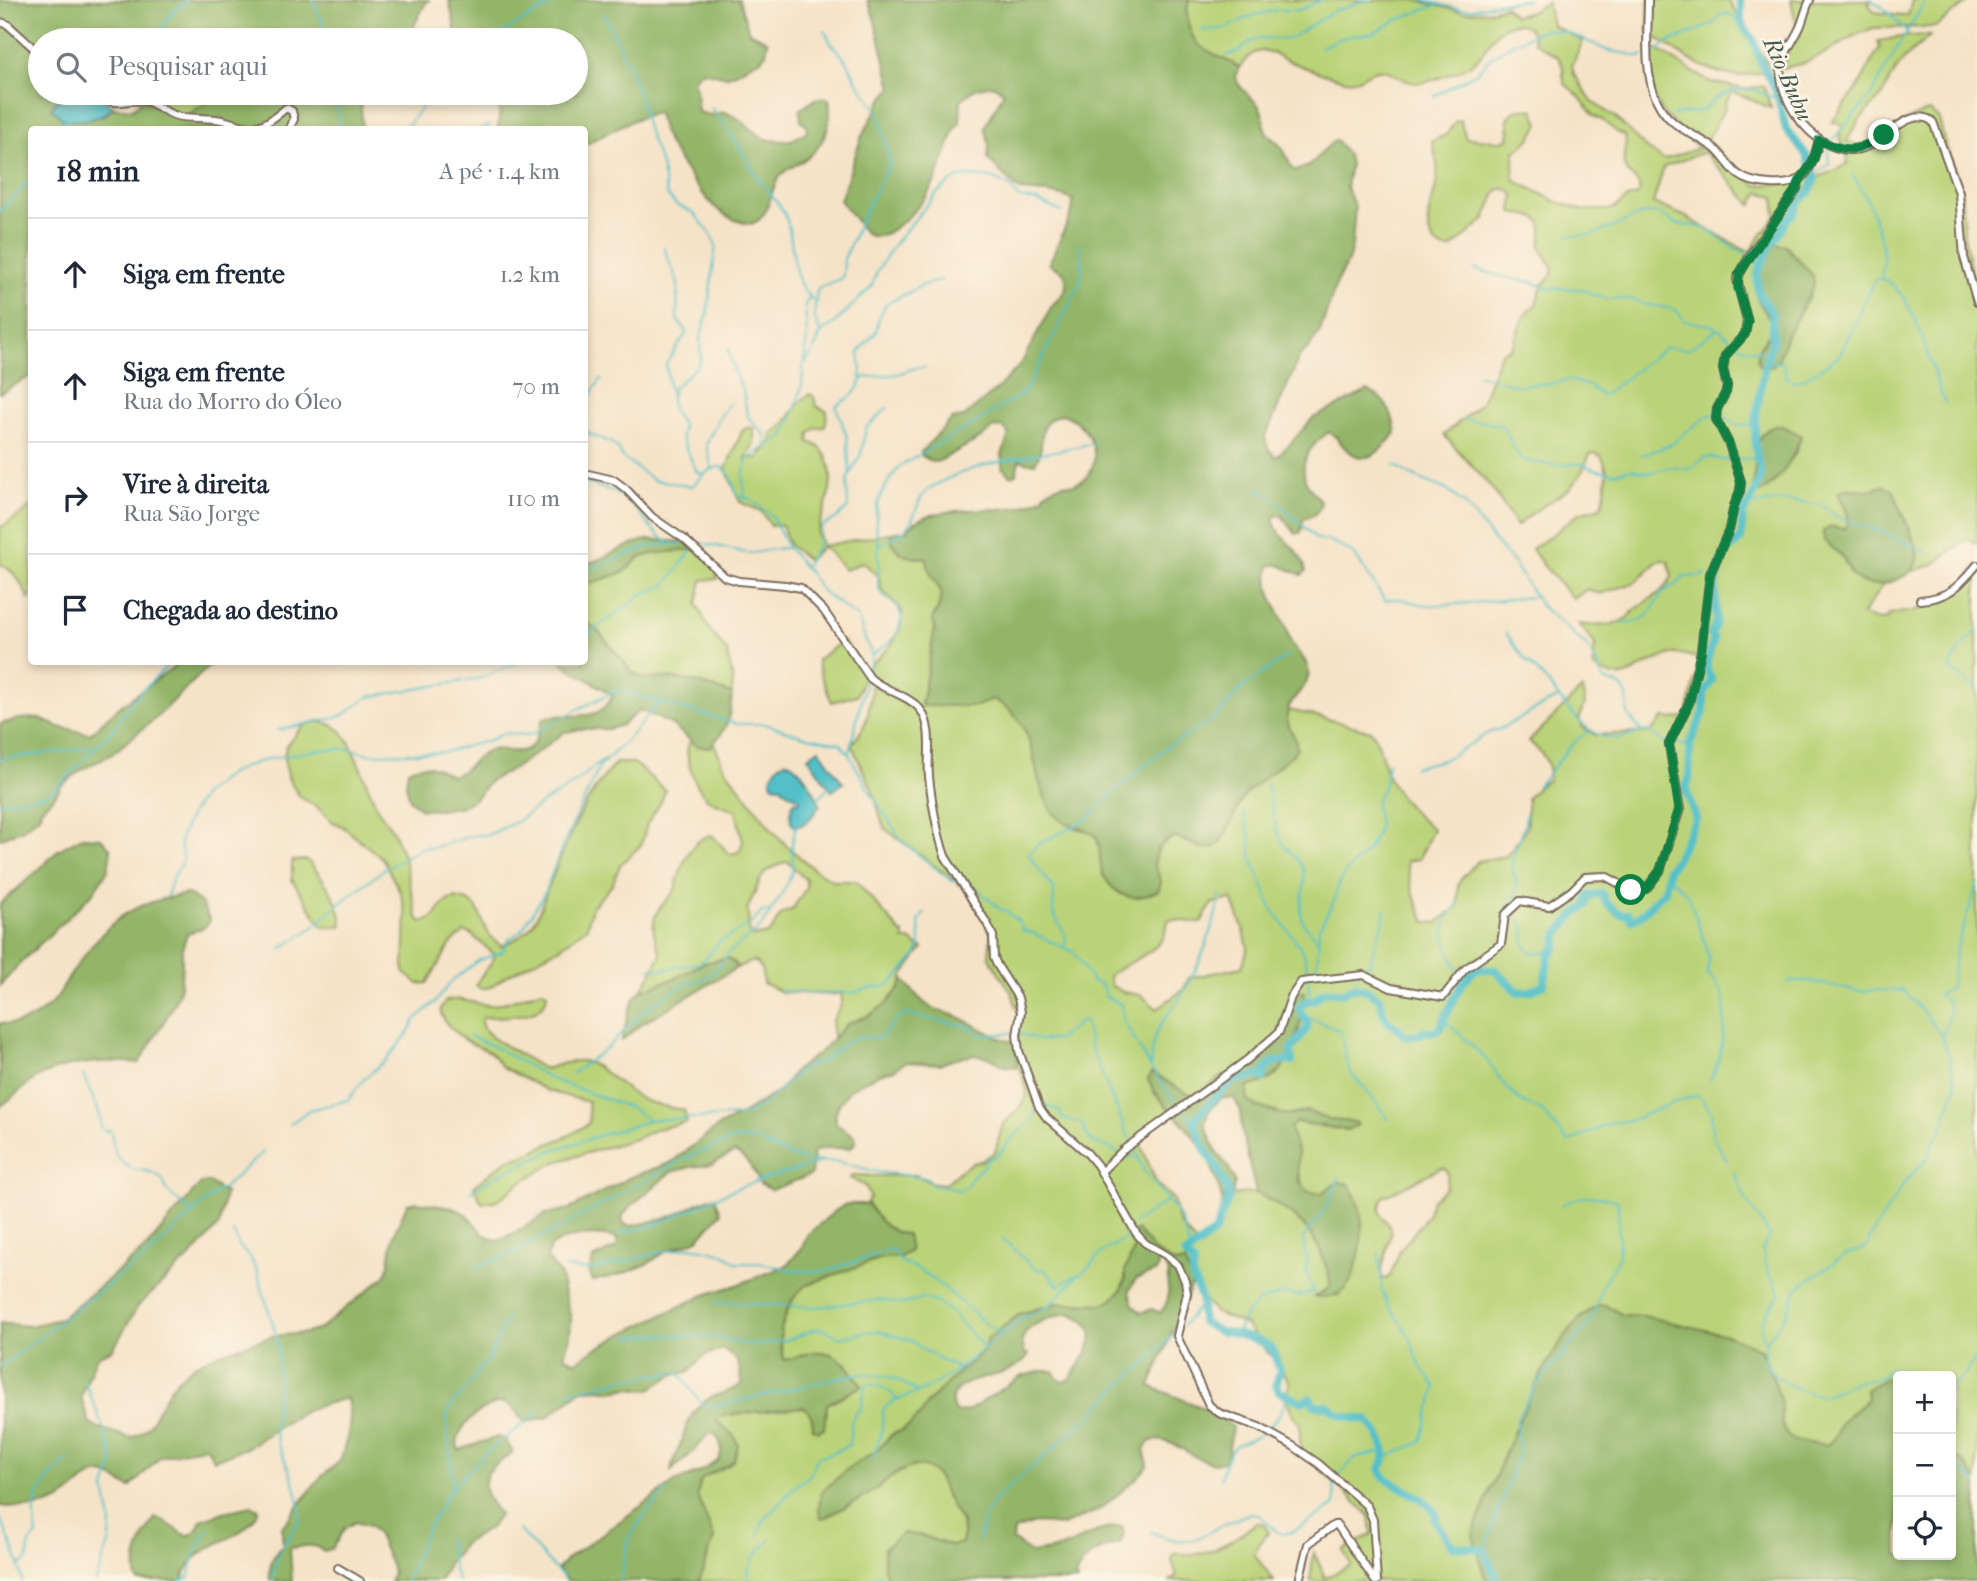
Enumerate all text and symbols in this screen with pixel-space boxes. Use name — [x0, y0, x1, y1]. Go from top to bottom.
search box — [28, 28, 588, 105]
water label: Rio Bubu — [1757, 31, 1818, 125]
icon: search — [52, 48, 90, 86]
text: Pesquisar aqui — [108, 51, 268, 82]
route end — [1868, 119, 1899, 150]
text: 18 min — [56, 154, 139, 189]
text: A pé · 1.4 km — [439, 158, 560, 185]
icon: ahead — [56, 255, 94, 293]
text: Siga em frente — [123, 259, 285, 290]
text: 1.2 km — [500, 261, 560, 288]
text: Siga em frente — [123, 357, 285, 388]
icon: ahead — [56, 367, 94, 405]
text: 70 m — [512, 373, 560, 400]
text: Rua do Morro do Óleo — [123, 388, 342, 415]
text: Vire à direita — [123, 469, 269, 500]
icon: right — [56, 479, 94, 517]
text: 110 m — [507, 485, 560, 512]
text: Rua São Jorge — [123, 500, 260, 527]
icon: arrive — [56, 591, 94, 629]
text: Chegada ao destino — [123, 595, 338, 626]
route start — [1615, 874, 1646, 905]
map controls — [1893, 1371, 1956, 1560]
button: + — [1893, 1371, 1956, 1434]
button: − — [1893, 1434, 1956, 1497]
button: locate — [1893, 1497, 1956, 1560]

